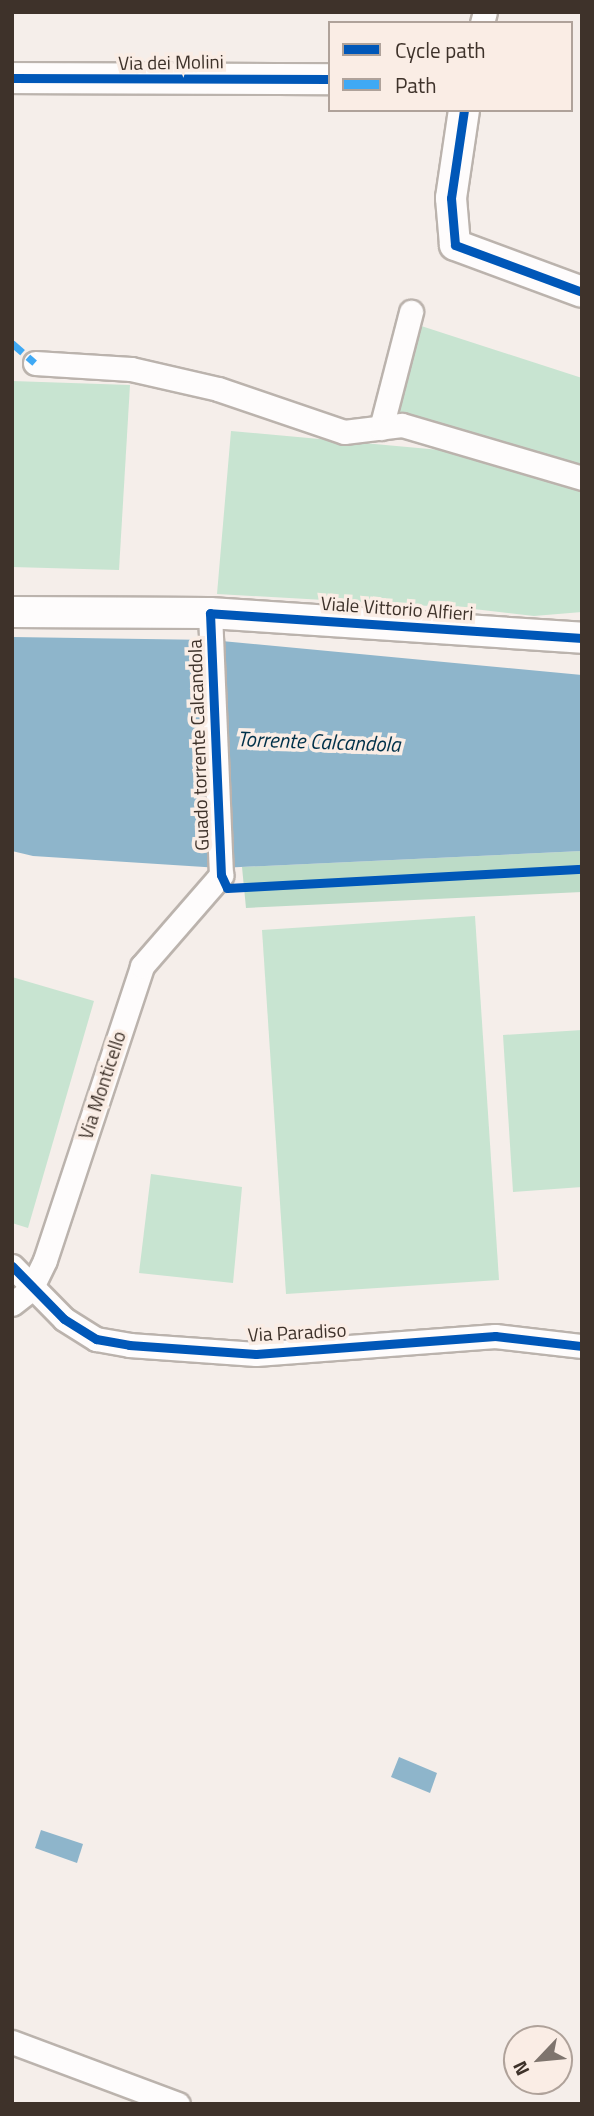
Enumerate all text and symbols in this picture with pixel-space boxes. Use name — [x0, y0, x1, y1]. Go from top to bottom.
legend — [328, 21, 573, 112]
text: Cycle path — [395, 34, 486, 66]
street label: Via dei Molini — [118, 50, 224, 74]
text: Path — [395, 69, 437, 101]
street label: Viale Vittorio Alfieri — [320, 591, 474, 625]
street label: Guado torrente Calcandola — [183, 639, 213, 851]
water label: Torrente Calcandola — [237, 726, 401, 756]
street label: Via Monticello — [74, 1028, 130, 1142]
street label: Via Paradiso — [247, 1318, 347, 1346]
north arrow — [503, 2025, 573, 2095]
text: N — [505, 2056, 536, 2081]

